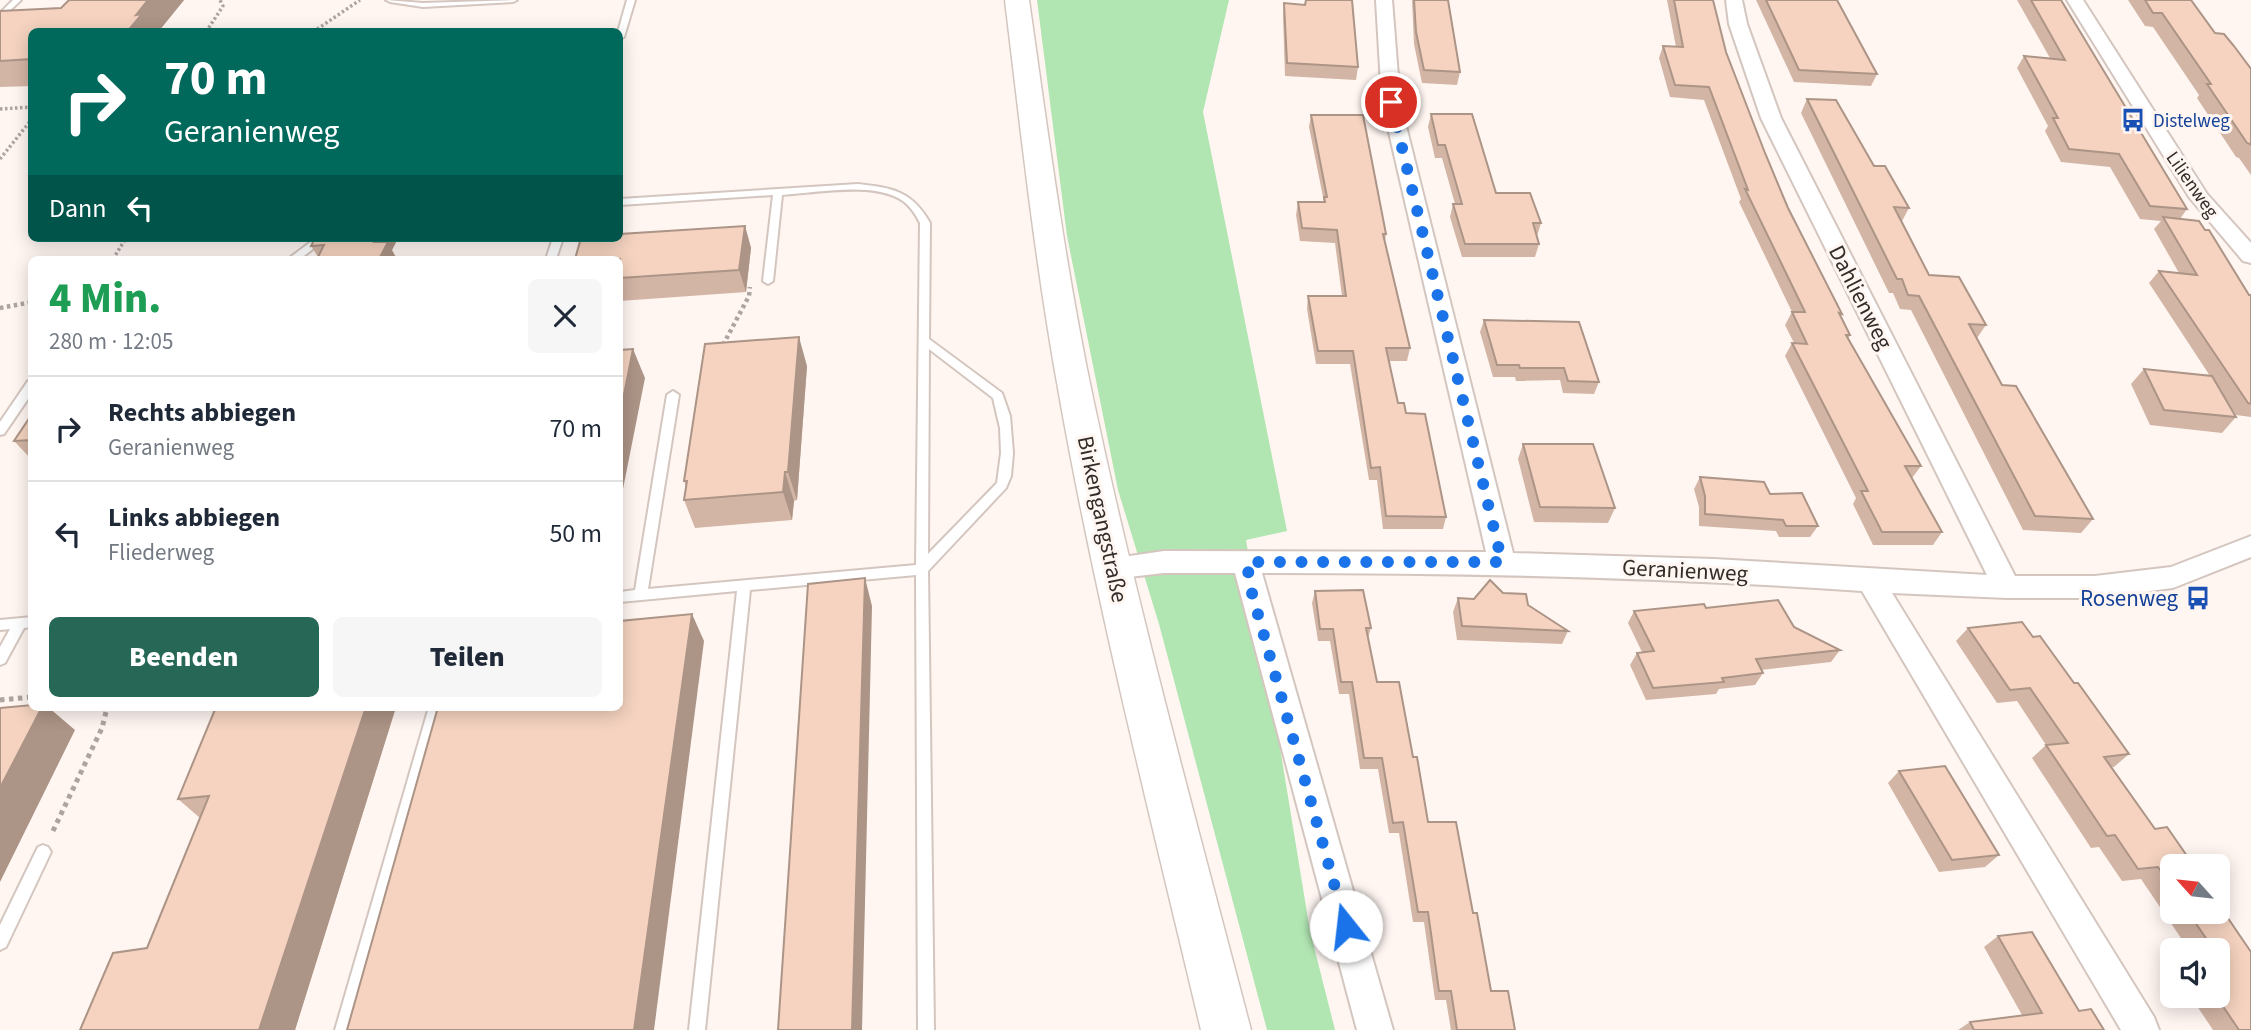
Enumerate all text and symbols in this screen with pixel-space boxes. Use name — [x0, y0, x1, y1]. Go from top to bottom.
text: 70 m — [164, 44, 268, 114]
icon: right — [49, 56, 140, 147]
pin — [1361, 72, 1421, 132]
icon: arrive — [1372, 83, 1410, 121]
bus stop icon: Distelweg — [2119, 106, 2147, 134]
place label: Distelweg — [2153, 108, 2230, 135]
text: Geranienweg — [164, 109, 339, 155]
street label: Lilienweg — [2159, 146, 2225, 224]
icon: left — [121, 189, 159, 227]
text: Dann — [49, 190, 107, 227]
street label: Dahlienweg — [1820, 239, 1901, 355]
text: 4 Min. — [49, 269, 161, 329]
button: close — [528, 279, 602, 353]
text: 280 m · 12:05 — [49, 325, 173, 358]
text: Rechts abbiegen — [108, 394, 296, 431]
icon: right — [49, 410, 87, 448]
text: 70 m — [549, 410, 602, 447]
text: Geranienweg — [108, 431, 234, 464]
street label: Birkengangstraße — [1069, 433, 1136, 606]
text: Links abbiegen — [108, 499, 280, 536]
icon: left — [49, 515, 87, 553]
text: 50 m — [549, 515, 602, 552]
text: Fliederweg — [108, 536, 214, 569]
street label: Geranienweg — [1621, 551, 1749, 590]
place label: Rosenweg — [2080, 582, 2178, 615]
bus stop icon: Rosenweg — [2184, 584, 2212, 612]
button: Beenden — [49, 617, 319, 697]
button: Teilen — [333, 617, 602, 697]
north arrow — [2160, 854, 2230, 924]
map controls — [2160, 854, 2230, 1008]
position arrow — [1309, 889, 1383, 963]
button: sound — [2160, 938, 2230, 1008]

